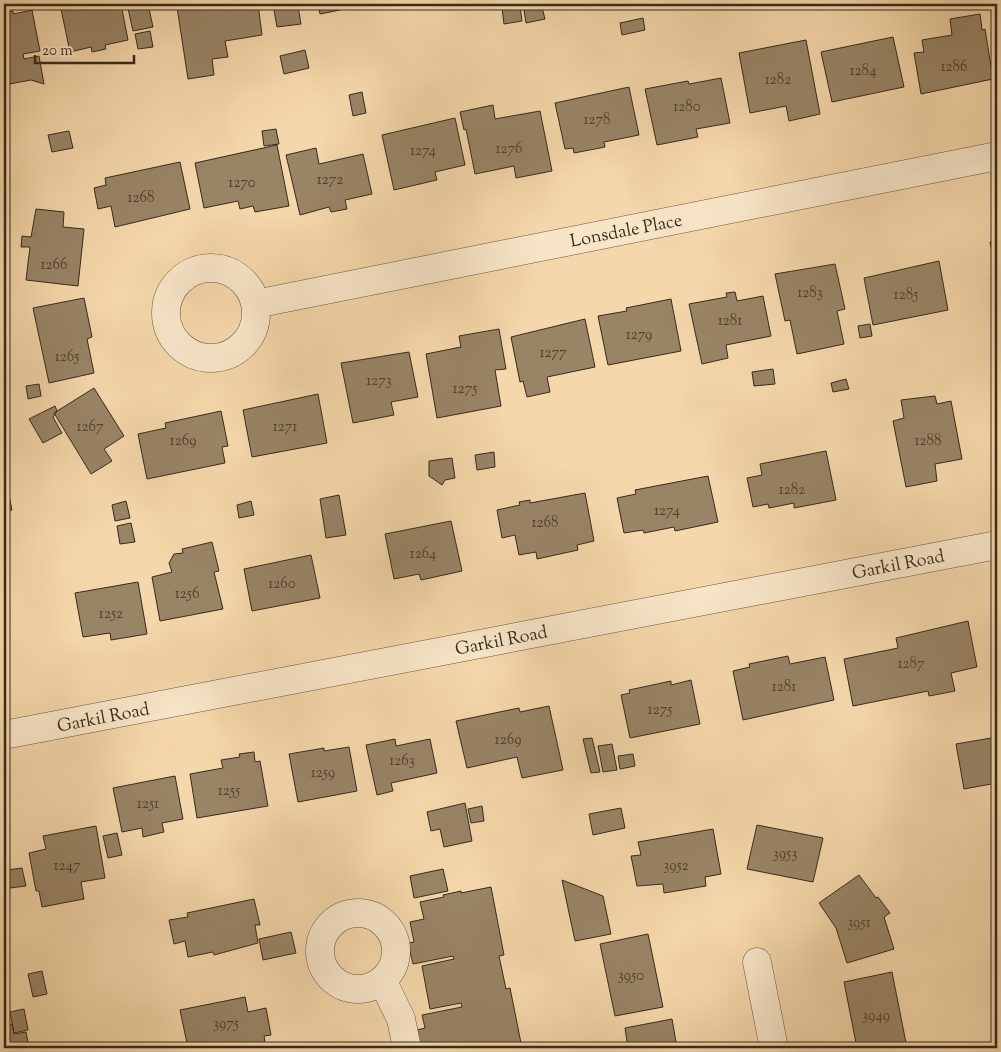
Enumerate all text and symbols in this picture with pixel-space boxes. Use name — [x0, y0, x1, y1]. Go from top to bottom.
scale bar — [35, 32, 134, 64]
text: 20 m — [42, 41, 73, 62]
house number: 1286 — [940, 57, 968, 78]
house number: 1284 — [849, 61, 877, 82]
house number: 1282 — [765, 70, 791, 91]
house number: 1280 — [673, 97, 701, 118]
house number: 1278 — [583, 110, 611, 131]
house number: 1276 — [495, 139, 523, 160]
house number: 1274 — [410, 141, 437, 162]
house number: 1272 — [317, 170, 343, 191]
house number: 1270 — [228, 173, 256, 194]
house number: 1268 — [127, 188, 155, 209]
street label: Lonsdale Place — [568, 208, 685, 256]
house number: 1266 — [40, 255, 68, 276]
house number: 1283 — [797, 283, 823, 304]
house number: 1285 — [894, 285, 918, 306]
house number: 1281 — [718, 311, 742, 332]
house number: 1279 — [626, 325, 652, 346]
house number: 1277 — [539, 343, 567, 364]
house number: 1265 — [55, 347, 79, 368]
house number: 1273 — [366, 371, 392, 392]
house number: 1275 — [453, 379, 477, 400]
house number: 1267 — [76, 417, 104, 438]
house number: 1271 — [273, 417, 297, 438]
house number: 1269 — [170, 431, 196, 452]
house number: 1288 — [914, 431, 942, 452]
house number: 1282 — [779, 480, 805, 501]
house number: 1274 — [654, 501, 681, 522]
house number: 1268 — [531, 513, 559, 534]
house number: 1264 — [410, 544, 437, 565]
street label: Garkil Road — [850, 544, 947, 588]
house number: 1260 — [268, 574, 296, 595]
house number: 1256 — [175, 584, 199, 605]
house number: 1252 — [99, 604, 123, 625]
street label: Garkil Road — [453, 620, 550, 664]
house number: 1287 — [897, 654, 925, 675]
house number: 1281 — [772, 677, 796, 698]
street label: Garkil Road — [55, 697, 152, 741]
house number: 1275 — [648, 700, 672, 721]
house number: 1269 — [495, 730, 521, 751]
house number: 1263 — [389, 751, 415, 772]
house number: 1259 — [311, 763, 335, 784]
house number: 1255 — [218, 781, 240, 802]
house number: 1251 — [137, 794, 159, 815]
house number: 3953 — [773, 844, 797, 865]
house number: 1247 — [53, 856, 81, 877]
house number: 3952 — [663, 856, 689, 877]
house number: 3951 — [847, 913, 871, 934]
house number: 3950 — [618, 966, 644, 987]
house number: 3949 — [862, 1006, 890, 1027]
house number: 3975 — [213, 1014, 239, 1035]

